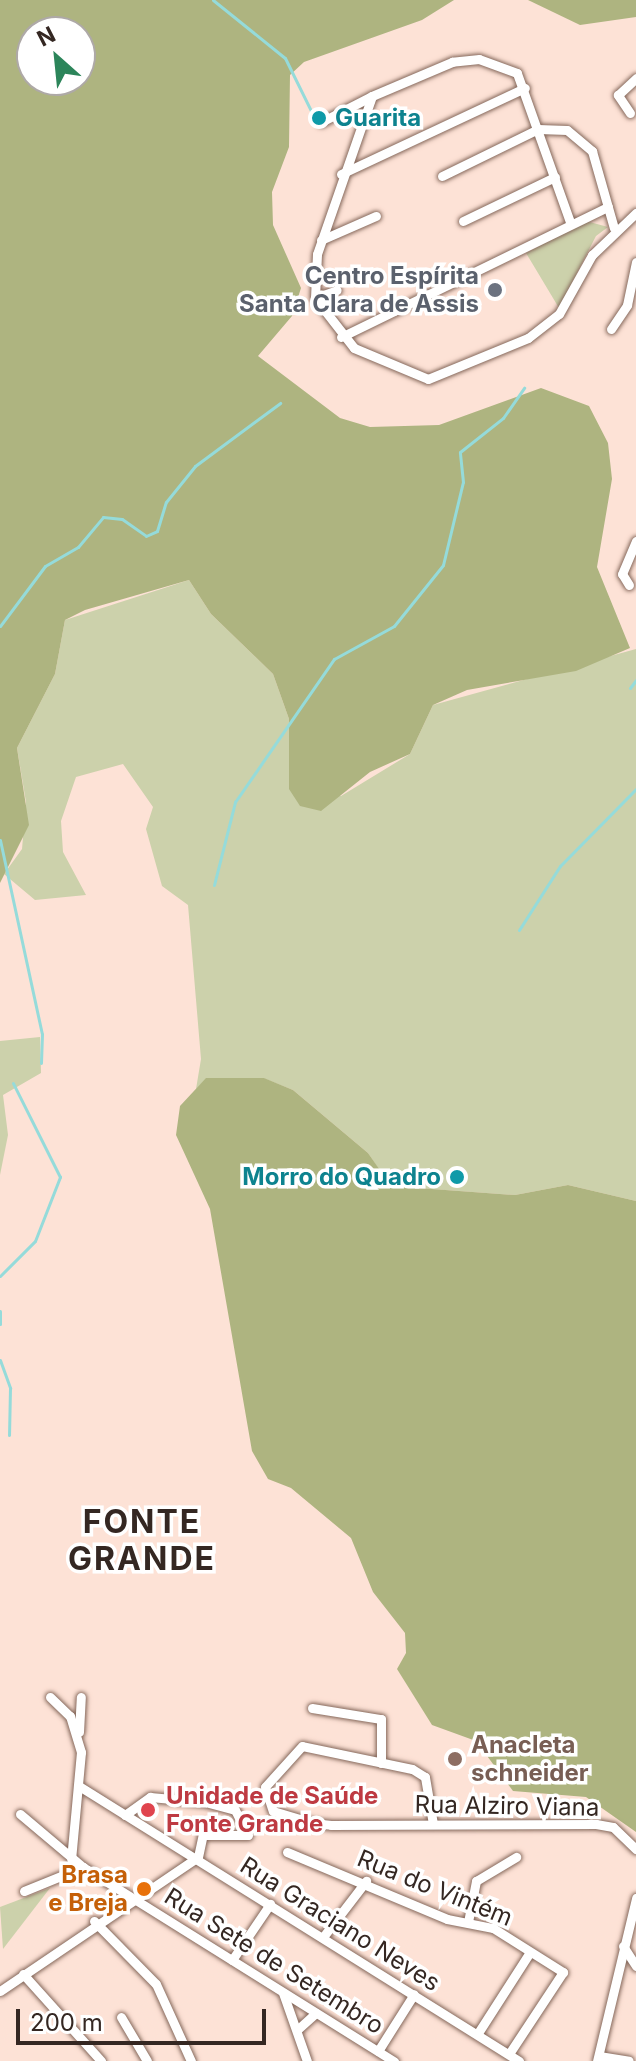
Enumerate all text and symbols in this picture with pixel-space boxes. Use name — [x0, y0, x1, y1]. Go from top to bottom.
north arrow — [16, 16, 96, 96]
text: N — [33, 21, 59, 52]
place label: Guarita — [335, 104, 421, 132]
marker: Guarita — [310, 109, 328, 127]
place label: Centro Espírita Santa Clara de Assis — [239, 262, 479, 318]
marker: Centro Espírita Santa Clara de Assis — [486, 281, 504, 299]
place label: Morro do Quadro — [242, 1163, 441, 1191]
marker: Morro do Quadro — [448, 1168, 466, 1186]
district label: FONTE GRANDE — [68, 1504, 216, 1579]
place label: Anacleta schneider — [471, 1731, 588, 1787]
marker: Anacleta schneider — [446, 1750, 464, 1768]
place label: Unidade de Saúde Fonte Grande — [166, 1782, 378, 1838]
street label: Rua Alziro Viana — [414, 1790, 600, 1822]
marker: Unidade de Saúde Fonte Grande — [137, 1799, 159, 1821]
street label: Rua do Vintém — [353, 1844, 517, 1932]
street label: Rua Graciano Neves — [235, 1851, 445, 1997]
place label: Brasa e Breja — [48, 1861, 128, 1917]
marker: Brasa e Breja — [135, 1880, 153, 1898]
street label: Rua Sete de Setembro — [159, 1882, 389, 2040]
scale bar — [20, 1993, 270, 2043]
text: 200 m — [30, 2008, 103, 2037]

